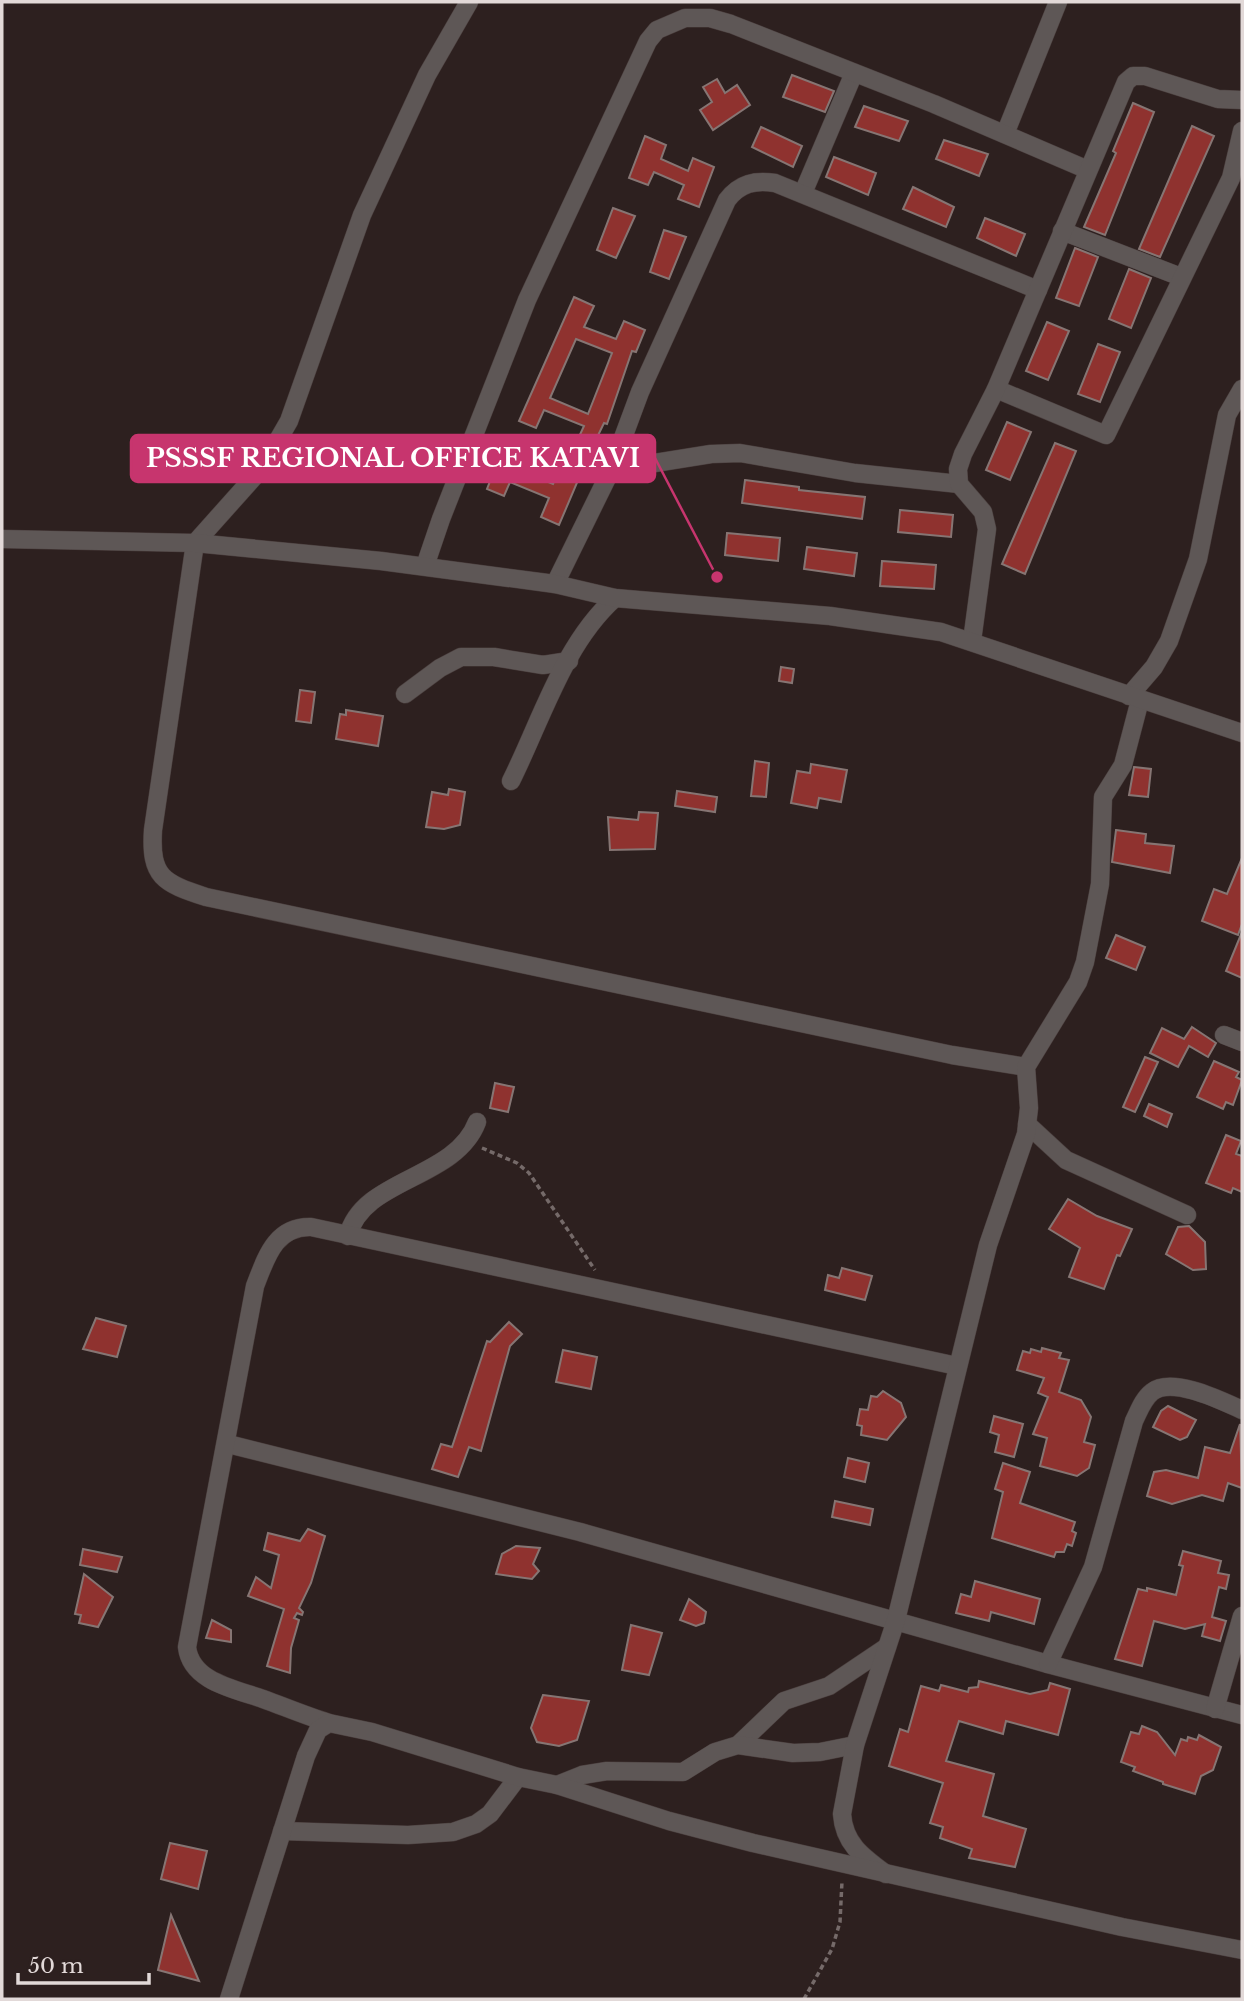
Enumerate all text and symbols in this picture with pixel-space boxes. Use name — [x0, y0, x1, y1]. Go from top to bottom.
callout: PSSSF REGIONAL OFFICE KATAVI — [131, 435, 655, 482]
text: PSSSF REGIONAL OFFICE KATAVI — [146, 442, 640, 474]
scale bar — [18, 1941, 149, 1985]
text: 50 m — [28, 1953, 84, 1979]

